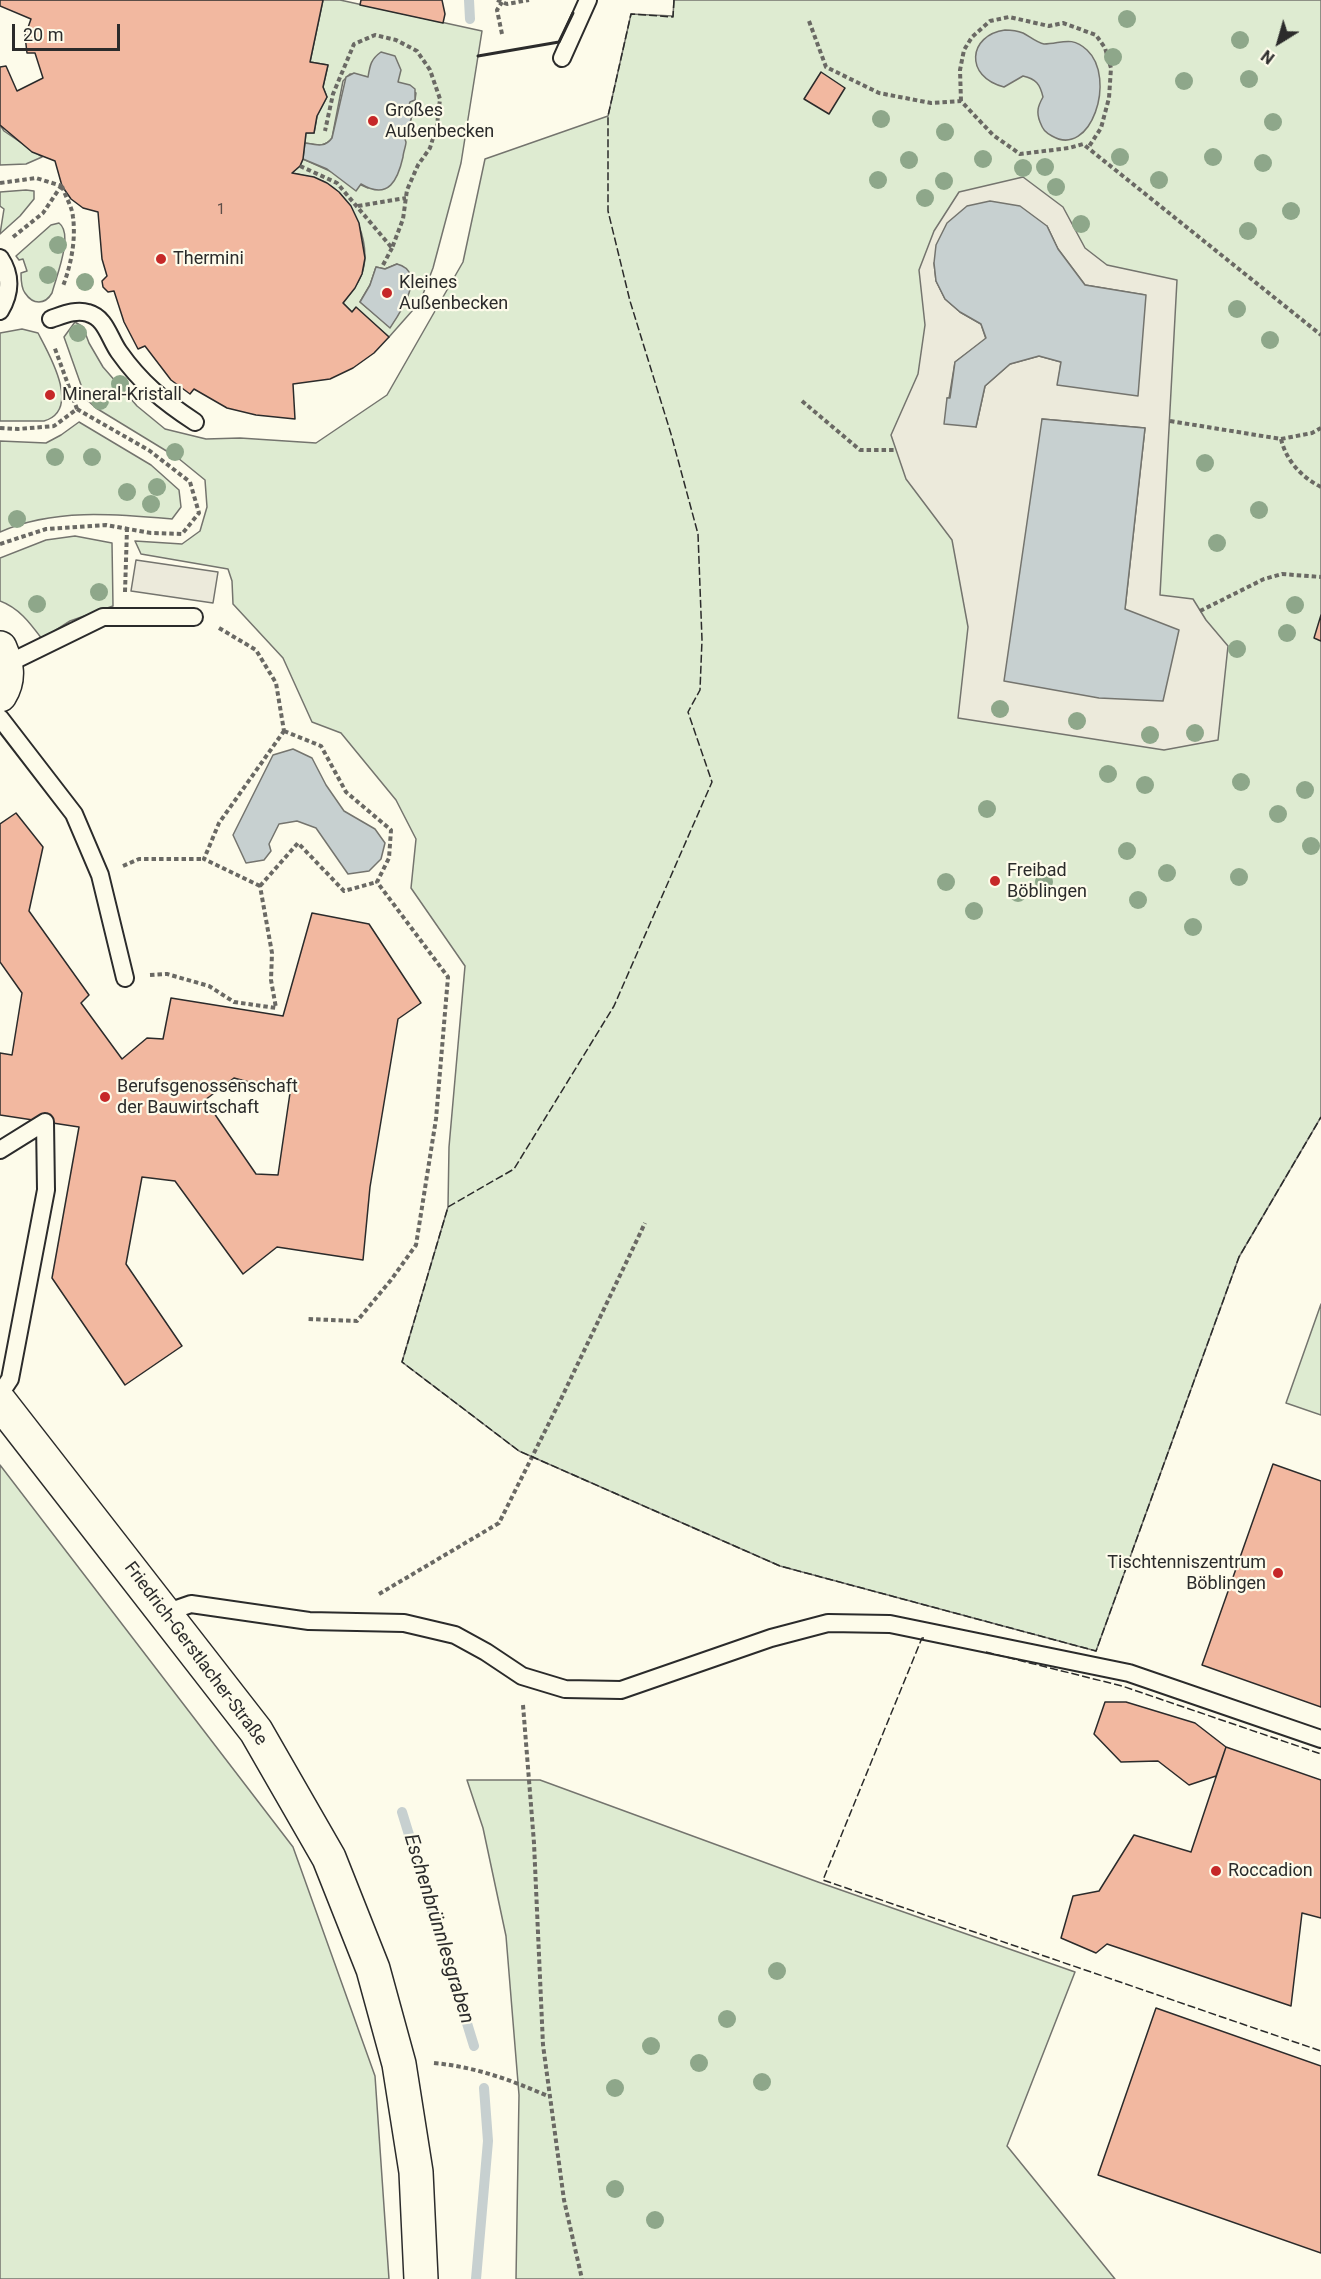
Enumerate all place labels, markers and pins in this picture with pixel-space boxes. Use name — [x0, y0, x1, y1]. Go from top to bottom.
place label: Großes Außenbecken — [385, 100, 494, 142]
marker: Großes Außenbecken — [366, 114, 380, 128]
place label: Thermini — [173, 248, 244, 270]
marker: Thermini — [154, 252, 168, 266]
place label: Kleines Außenbecken — [399, 272, 508, 314]
marker: Kleines Außenbecken — [380, 286, 394, 300]
place label: Mineral-Kristall — [62, 384, 182, 406]
marker: Mineral-Kristall — [43, 388, 57, 402]
place label: Freibad Böblingen — [1007, 860, 1087, 902]
marker: Freibad Böblingen — [988, 874, 1002, 888]
place label: Berufsgenossenschaft der Bauwirtschaft — [117, 1076, 298, 1118]
marker: Berufsgenossenschaft der Bauwirtschaft — [98, 1090, 112, 1104]
place label: Tischtenniszentrum Böblingen — [1107, 1552, 1266, 1594]
marker: Tischtenniszentrum Böblingen — [1271, 1566, 1285, 1580]
place label: Roccadion — [1228, 1860, 1313, 1882]
marker: Roccadion — [1209, 1864, 1223, 1878]

